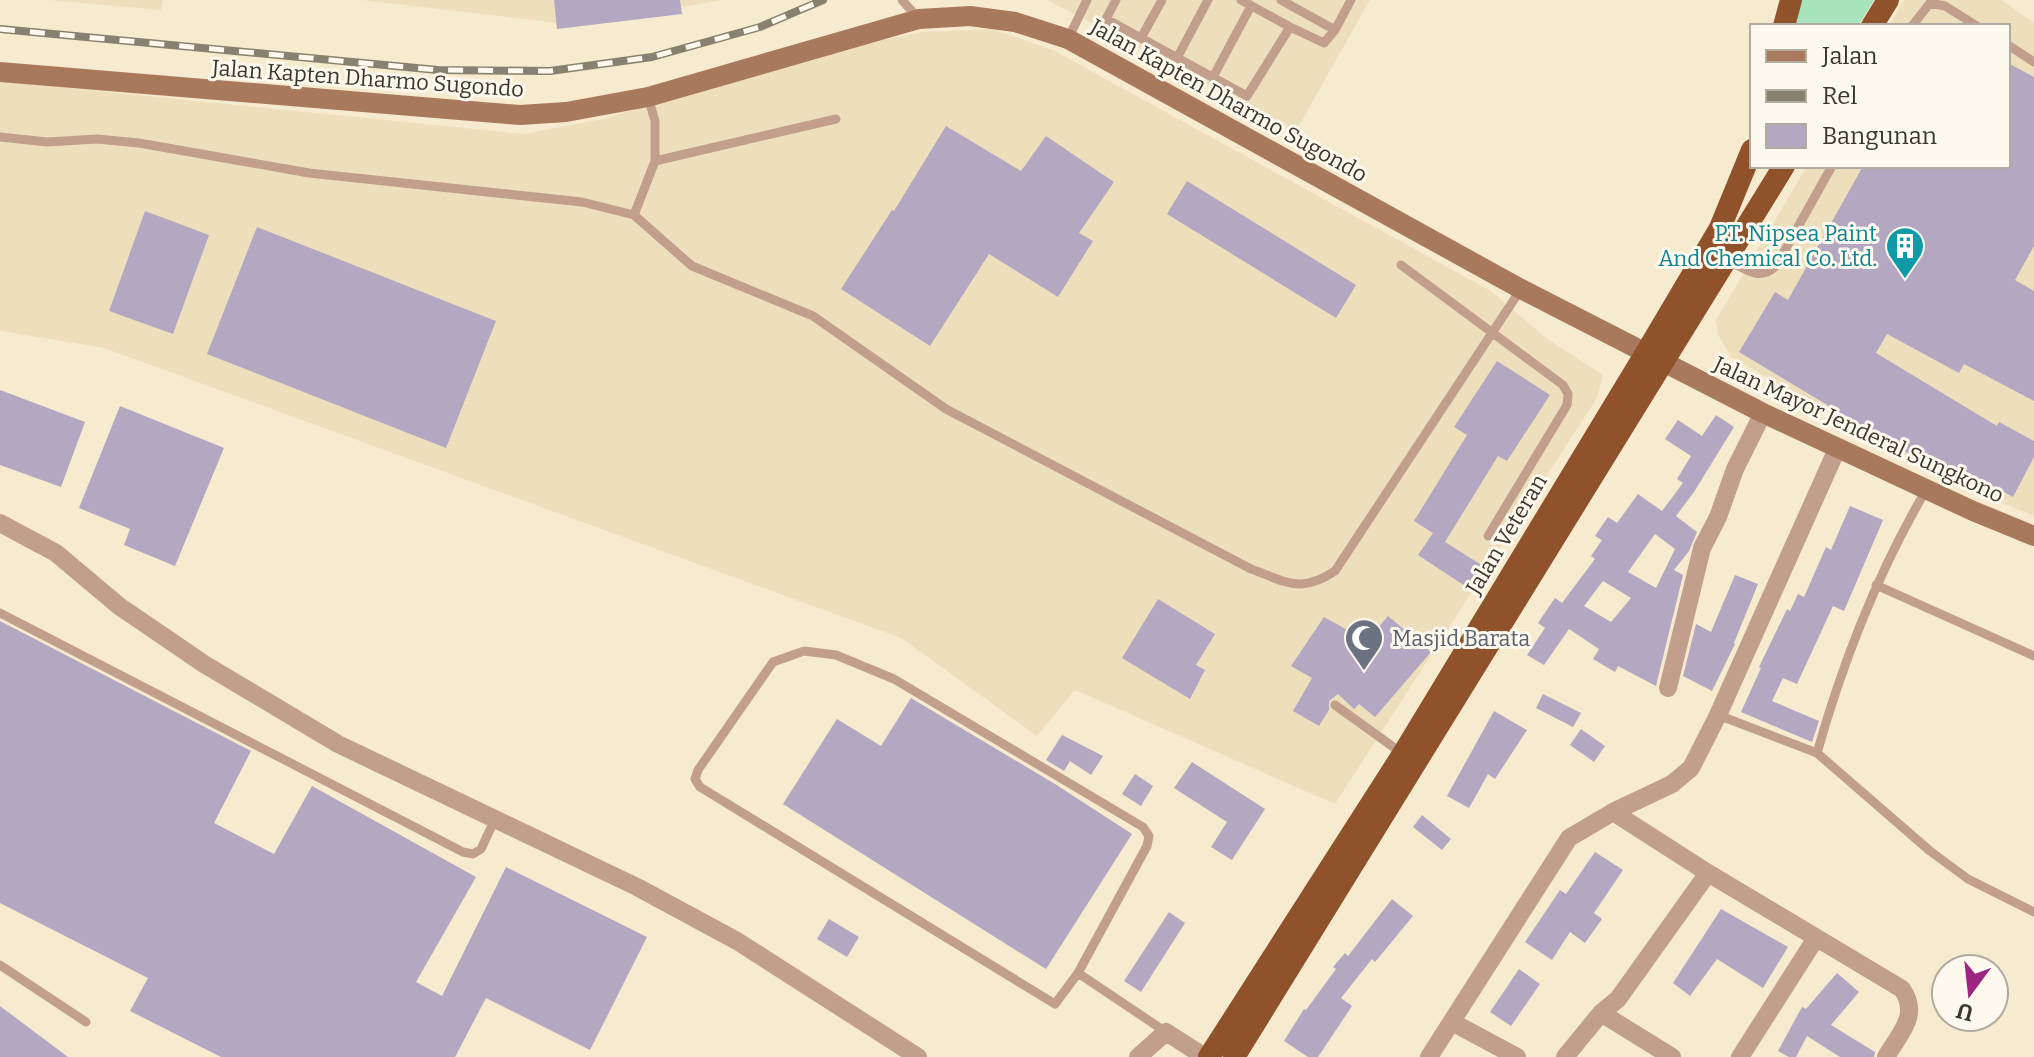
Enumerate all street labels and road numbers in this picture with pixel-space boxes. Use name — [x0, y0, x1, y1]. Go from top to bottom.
street label: Jalan Kapten Dharmo Sugondo — [1085, 12, 1372, 188]
street label: Jalan Kapten Dharmo Sugondo — [210, 54, 525, 103]
street label: Jalan Mayor Jenderal Sungkono — [1709, 350, 2008, 509]
street label: Jalan Veteran — [1459, 469, 1553, 600]

